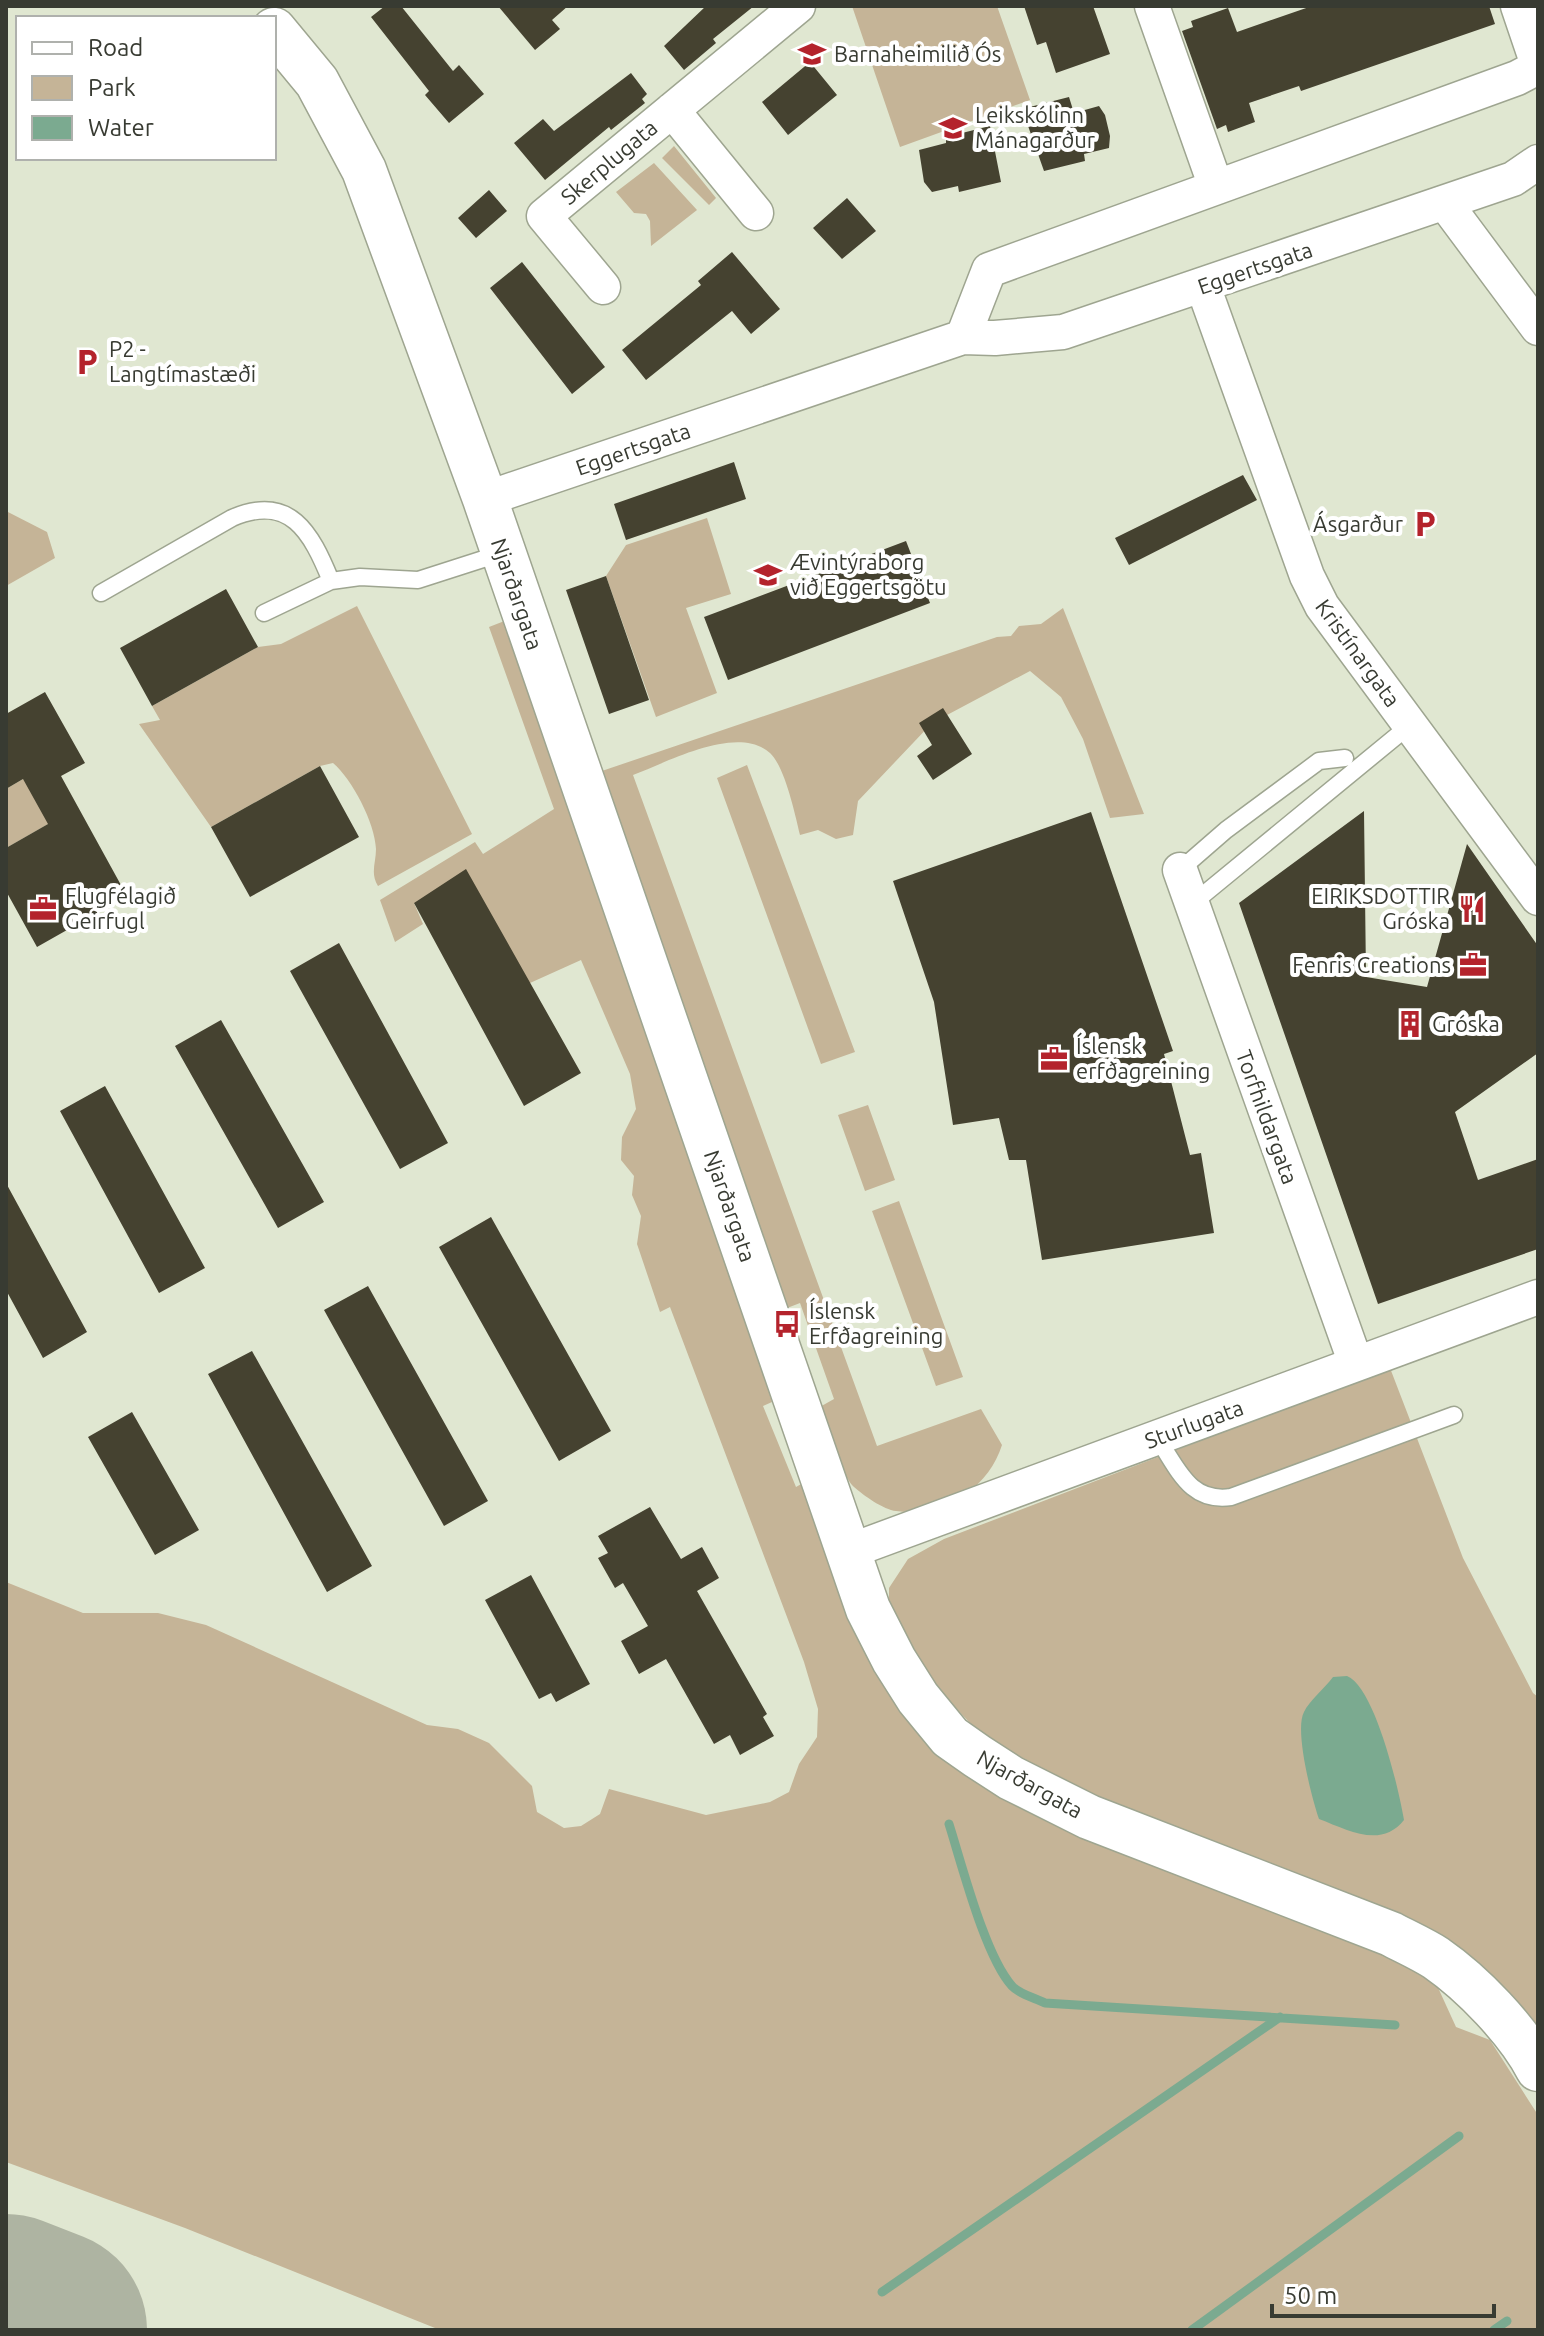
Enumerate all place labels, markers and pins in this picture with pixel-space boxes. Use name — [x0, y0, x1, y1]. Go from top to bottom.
school or university icon: Barnaheimilið Ós — [797, 39, 827, 69]
place label: Barnaheimilið Ós — [834, 40, 1001, 66]
place label: Leikskólinn Mánagarður — [975, 102, 1096, 152]
school or university icon: Leikskólinn Mánagarður — [938, 113, 968, 143]
place label: P2 - Langtímastæði — [109, 336, 256, 386]
parking icon: P2 - Langtímastæði — [72, 347, 102, 377]
parking icon: Ásgarður — [1410, 509, 1440, 539]
place label: Ásgarður — [1313, 510, 1404, 536]
place label: Ævintýraborg við Eggertsgötu — [790, 549, 947, 599]
school or university icon: Ævintýraborg við Eggertsgötu — [753, 560, 783, 590]
place label: Flugfélagið Geirfugl — [65, 883, 176, 933]
place label: EIRIKSDOTTIR Gróska — [1311, 883, 1450, 933]
office icon: Flugfélagið Geirfugl — [28, 894, 58, 924]
restaurant icon: EIRIKSDOTTIR Gróska — [1457, 894, 1487, 924]
office icon: Fenris Creations — [1458, 950, 1488, 980]
place label: Fenris Creations — [1292, 952, 1451, 977]
building icon: Gróska — [1395, 1009, 1425, 1039]
place label: Gróska — [1432, 1011, 1500, 1036]
place label: Íslensk erfðagreining — [1076, 1032, 1210, 1083]
office icon: Íslensk erfðagreining — [1039, 1044, 1069, 1074]
place label: Íslensk Erfðagreining — [809, 1297, 944, 1348]
bus stop icon: Íslensk Erfðagreining — [772, 1309, 802, 1339]

